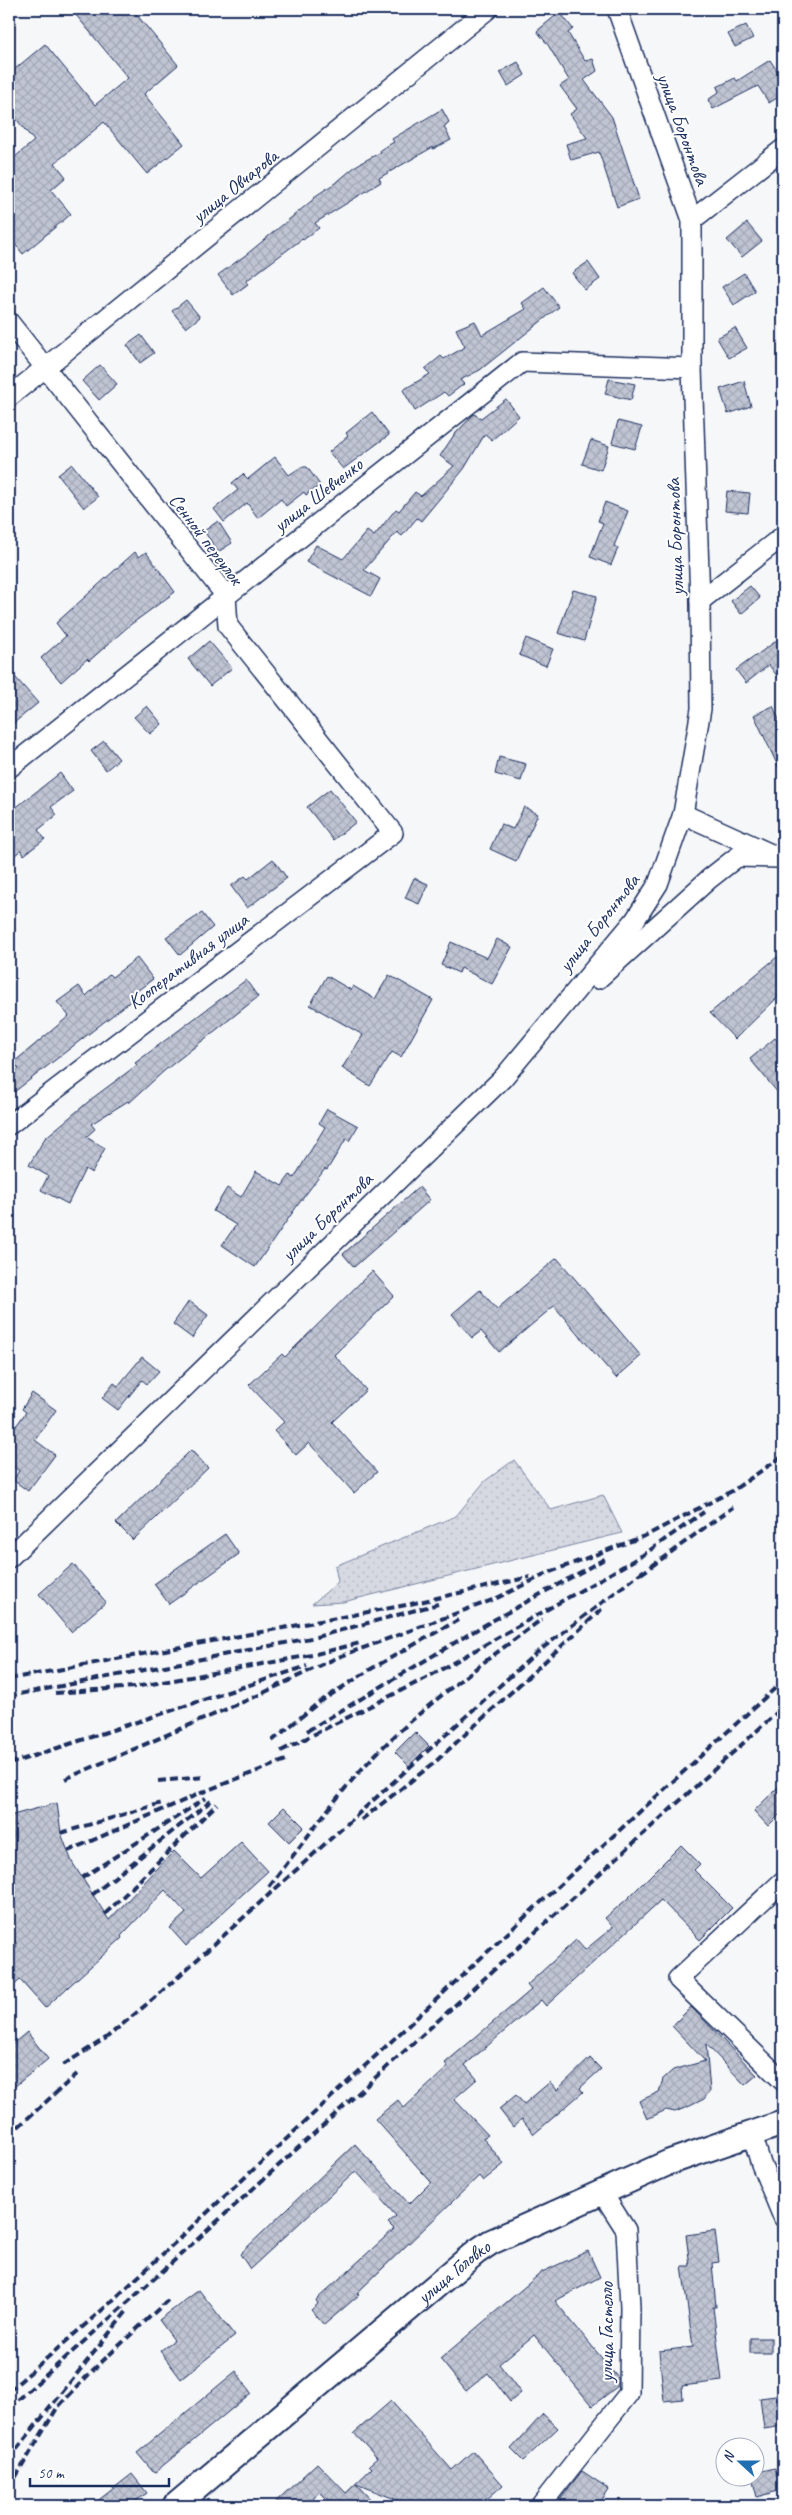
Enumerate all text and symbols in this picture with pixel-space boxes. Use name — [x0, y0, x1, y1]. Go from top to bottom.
street label: улица Боронтова — [651, 69, 715, 190]
street label: улица Овчарова — [186, 143, 284, 229]
street label: улица Шевченко — [267, 452, 369, 538]
street label: улица Боронтова — [660, 477, 690, 597]
street label: Сенной переулок — [163, 488, 249, 591]
street label: улица Боронтова — [552, 868, 646, 978]
street label: Кооперативная улица — [123, 907, 254, 1015]
street label: улица Боронтова — [275, 1166, 379, 1267]
street label: улица Головко — [411, 2233, 495, 2310]
street label: улица Гастелло — [594, 2281, 619, 2383]
north arrow — [714, 2438, 764, 2488]
text: N — [719, 2448, 739, 2465]
scale bar — [30, 2455, 169, 2487]
text: 50 m — [38, 2464, 65, 2483]

